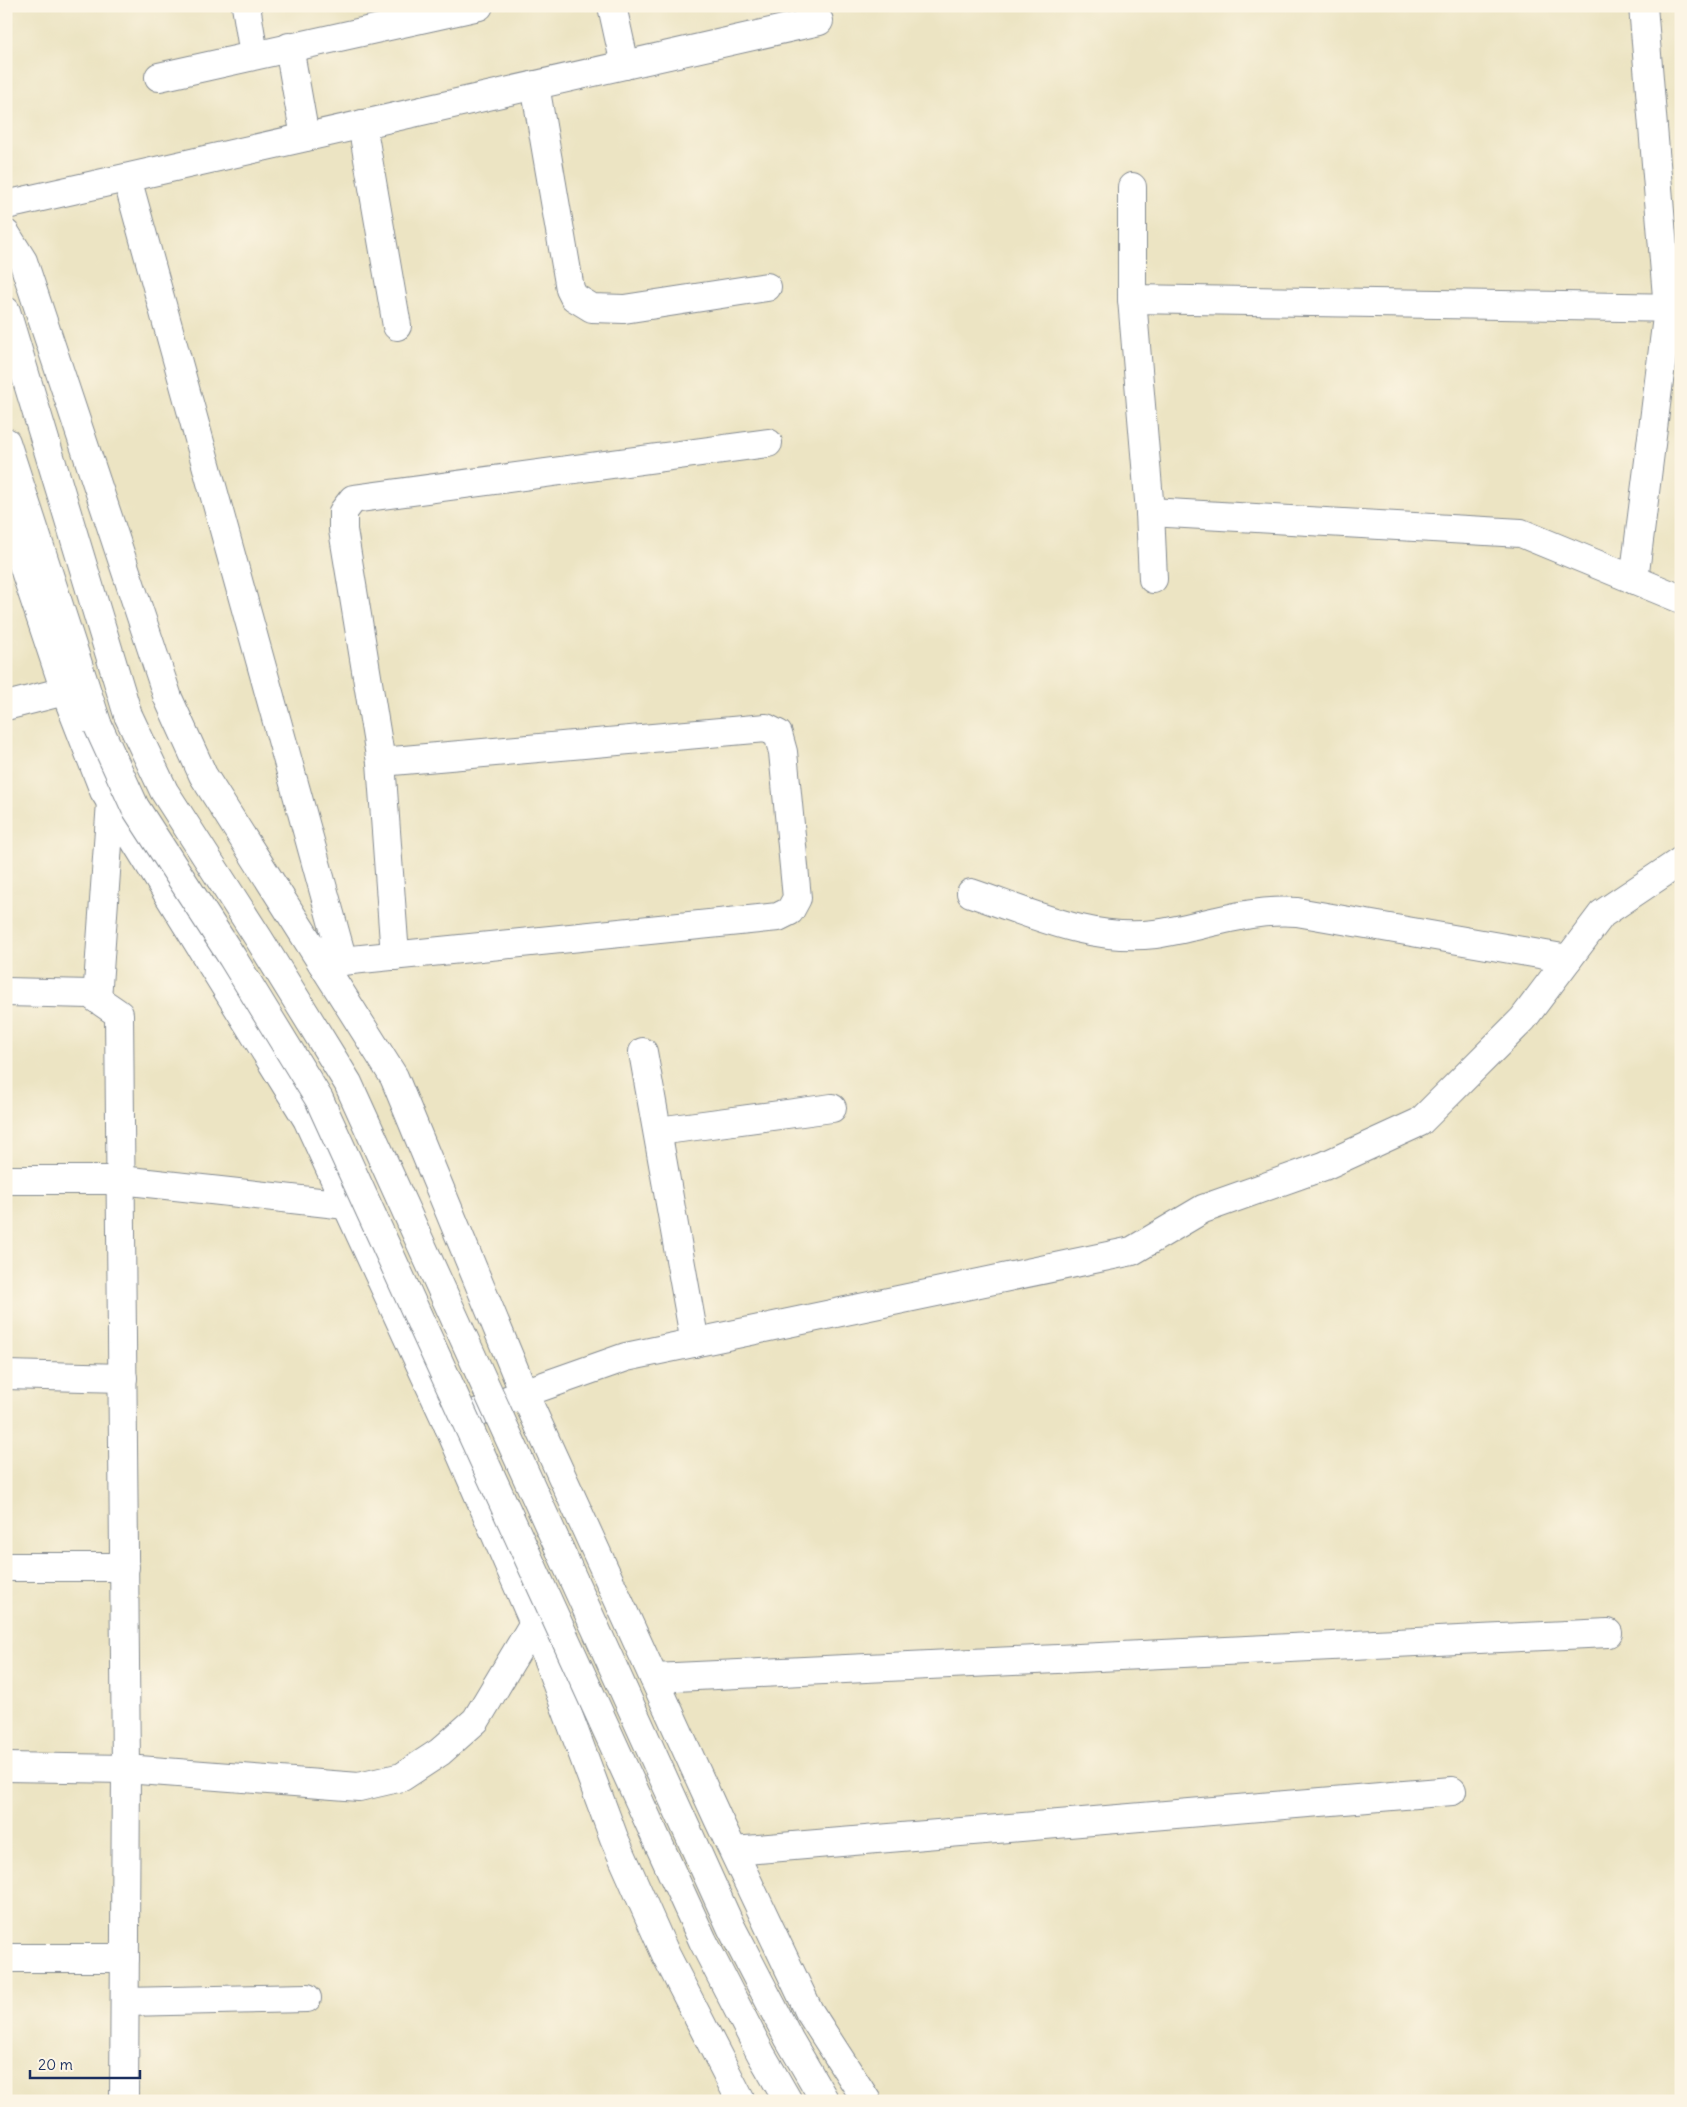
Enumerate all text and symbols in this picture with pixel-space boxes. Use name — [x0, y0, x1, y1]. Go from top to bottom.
scale bar — [30, 2047, 140, 2079]
text: 20 m — [38, 2055, 73, 2074]

